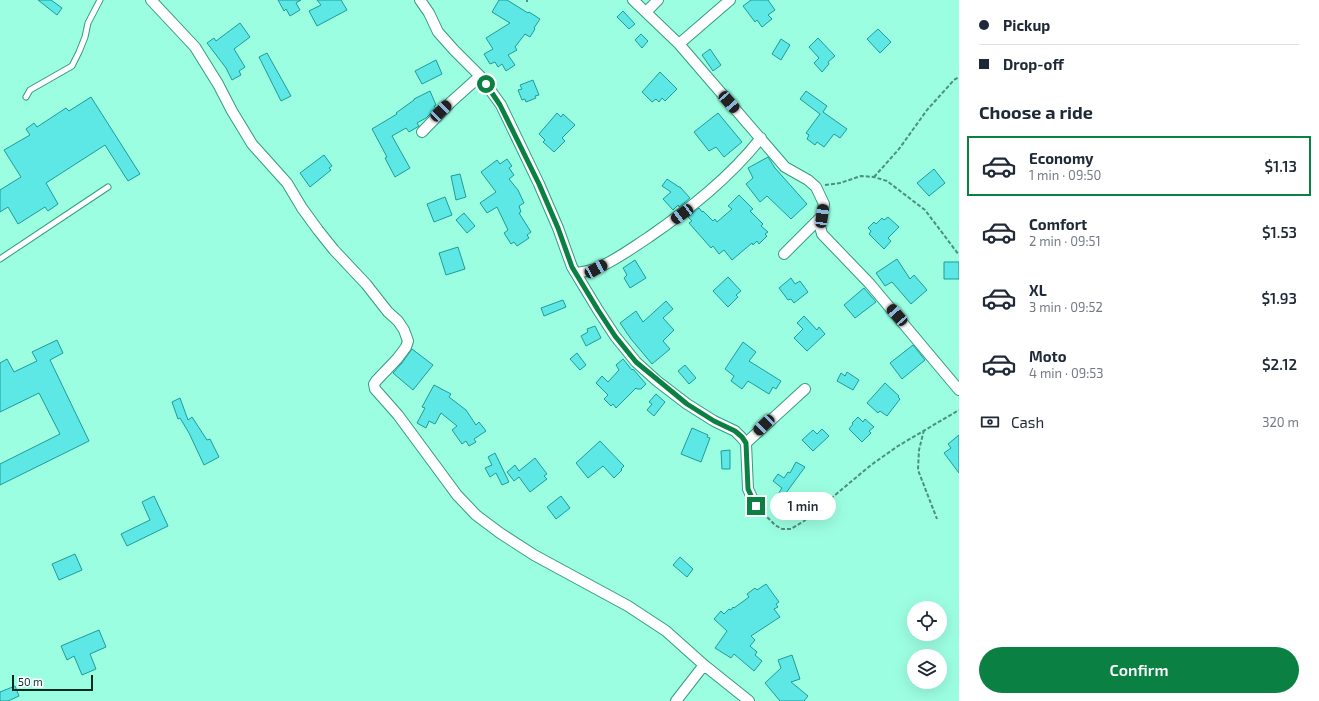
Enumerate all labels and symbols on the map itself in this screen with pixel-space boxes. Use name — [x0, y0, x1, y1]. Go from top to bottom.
route start — [477, 75, 495, 93]
car — [717, 89, 741, 115]
car — [428, 98, 454, 124]
car — [669, 202, 695, 226]
car — [814, 203, 830, 229]
car — [583, 258, 609, 280]
car — [885, 302, 909, 328]
car — [751, 412, 777, 438]
callout: 1 min — [770, 492, 836, 520]
route end — [747, 497, 765, 515]
scale bar — [12, 673, 93, 692]

